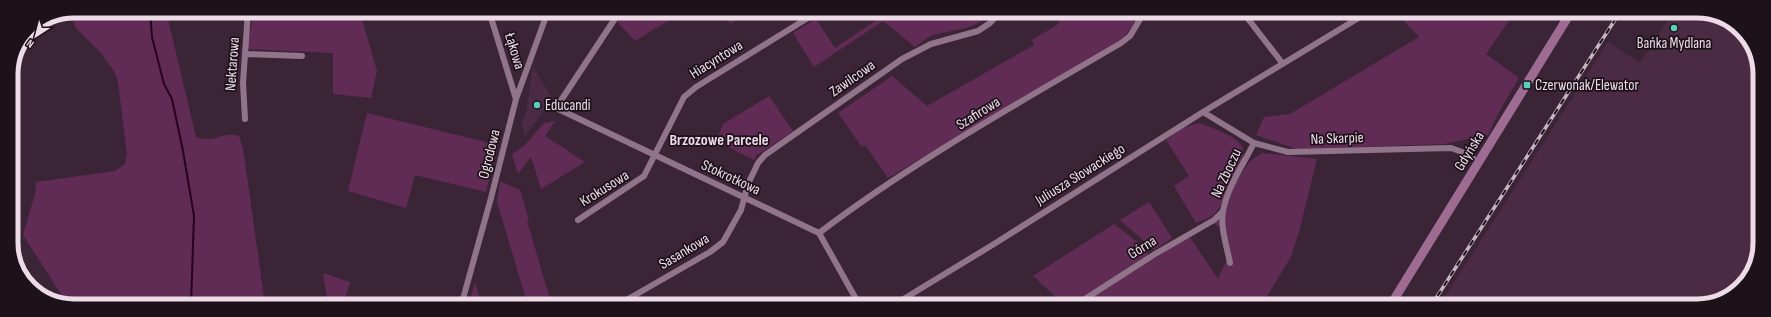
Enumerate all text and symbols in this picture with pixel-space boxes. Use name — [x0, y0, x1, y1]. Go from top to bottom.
north arrow — [16, 16, 56, 56]
marker: Bańka Mydlana — [1669, 23, 1679, 33]
street label: Łąkowa — [500, 30, 529, 72]
place label: Bańka Mydlana — [1637, 34, 1711, 53]
street label: Nektarowa — [221, 36, 244, 92]
street label: Hiacyntowa — [686, 36, 747, 83]
text: N — [24, 37, 37, 51]
street label: Zawilcowa — [826, 56, 879, 101]
place label: Czerwonak/Elewator — [1535, 76, 1640, 95]
marker: Czerwonak/Elewator — [1522, 80, 1532, 90]
street label: Szafirowa — [953, 92, 1004, 134]
place label: Educandi — [545, 96, 591, 115]
marker: Educandi — [532, 100, 542, 110]
street label: Ogrodowa — [474, 127, 505, 181]
street label: Na Skarpie — [1310, 128, 1364, 149]
street label: Gdyńska — [1450, 128, 1489, 174]
district label: Brzozowe Parcele — [669, 131, 769, 150]
street label: Juliusza Słowackiego — [1031, 139, 1129, 210]
street label: Na Zboczu — [1207, 146, 1246, 201]
street label: Stokrotkowa — [698, 155, 764, 200]
street label: Krokusowa — [576, 166, 633, 211]
street label: Sasankowa — [656, 229, 713, 274]
street label: Górna — [1124, 231, 1160, 263]

